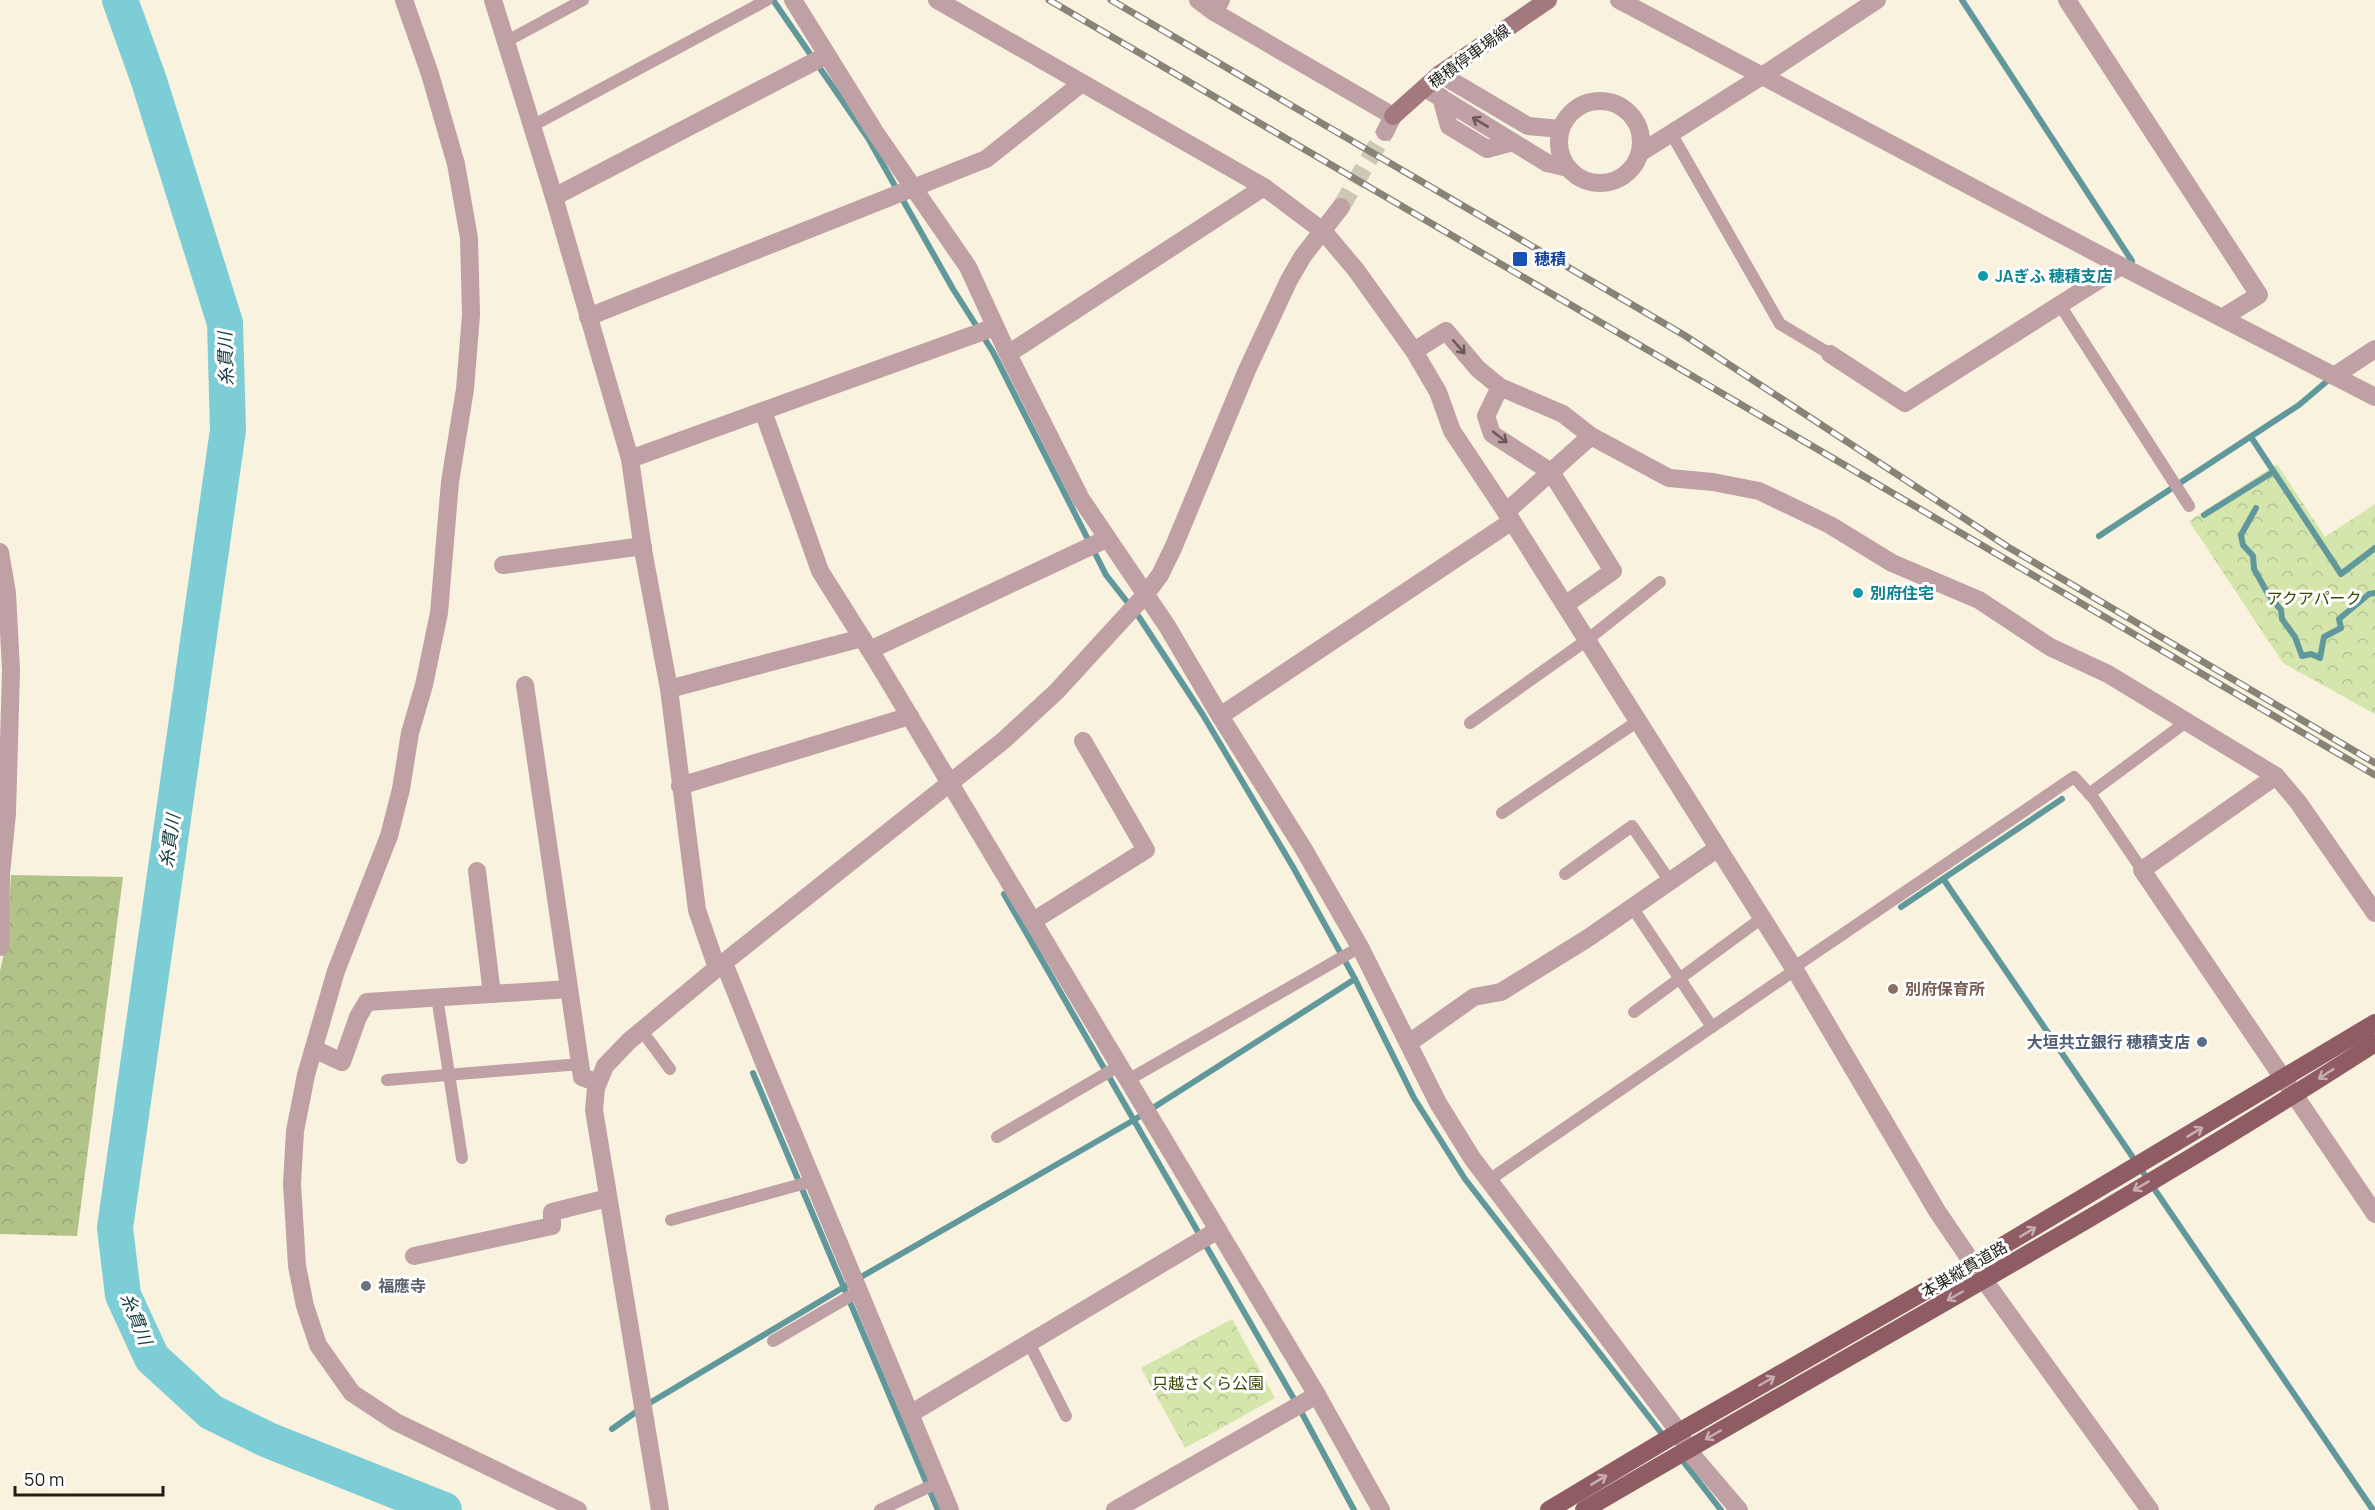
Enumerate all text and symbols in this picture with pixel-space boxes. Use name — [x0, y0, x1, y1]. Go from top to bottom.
street label: 穂積停車場線 — [1424, 19, 1514, 93]
one-way arrow — [1472, 115, 1489, 127]
place label: 穂積 — [1534, 248, 1566, 270]
marker: 穂積 — [1511, 250, 1529, 268]
place label: JAぎふ 穂積支店 — [1995, 265, 2113, 287]
marker: JAぎふ 穂積支店 — [1976, 269, 1990, 283]
water label: 糸貫川 — [212, 330, 238, 386]
one-way arrow — [1452, 339, 1466, 354]
one-way arrow — [1491, 431, 1507, 444]
place label: 別府住宅 — [1870, 582, 1934, 604]
marker: 別府住宅 — [1851, 586, 1865, 600]
park label: アクアパーク — [2267, 587, 2361, 609]
water label: 糸貫川 — [153, 810, 185, 869]
place label: 別府保育所 — [1905, 978, 1985, 1000]
marker: 別府保育所 — [1886, 982, 1900, 996]
place label: 大垣共立銀行 穂積支店 — [2027, 1031, 2190, 1053]
marker: 大垣共立銀行 穂積支店 — [2195, 1035, 2209, 1049]
one-way arrow — [2318, 1069, 2335, 1081]
one-way arrow — [2186, 1125, 2203, 1137]
one-way arrow — [2133, 1180, 2150, 1192]
one-way arrow — [2019, 1225, 2036, 1237]
street label: 本巣縦貫道路 — [1917, 1235, 2011, 1303]
place label: 福應寺 — [378, 1275, 426, 1297]
marker: 福應寺 — [359, 1279, 373, 1293]
water label: 糸貫川 — [116, 1289, 159, 1350]
one-way arrow — [1947, 1290, 1964, 1302]
park label: 只越さくら公園 — [1152, 1372, 1264, 1394]
one-way arrow — [1759, 1375, 1776, 1387]
one-way arrow — [1705, 1429, 1722, 1441]
scale bar — [15, 1459, 164, 1497]
text: 50 m — [24, 1467, 64, 1491]
one-way arrow — [1590, 1473, 1607, 1485]

